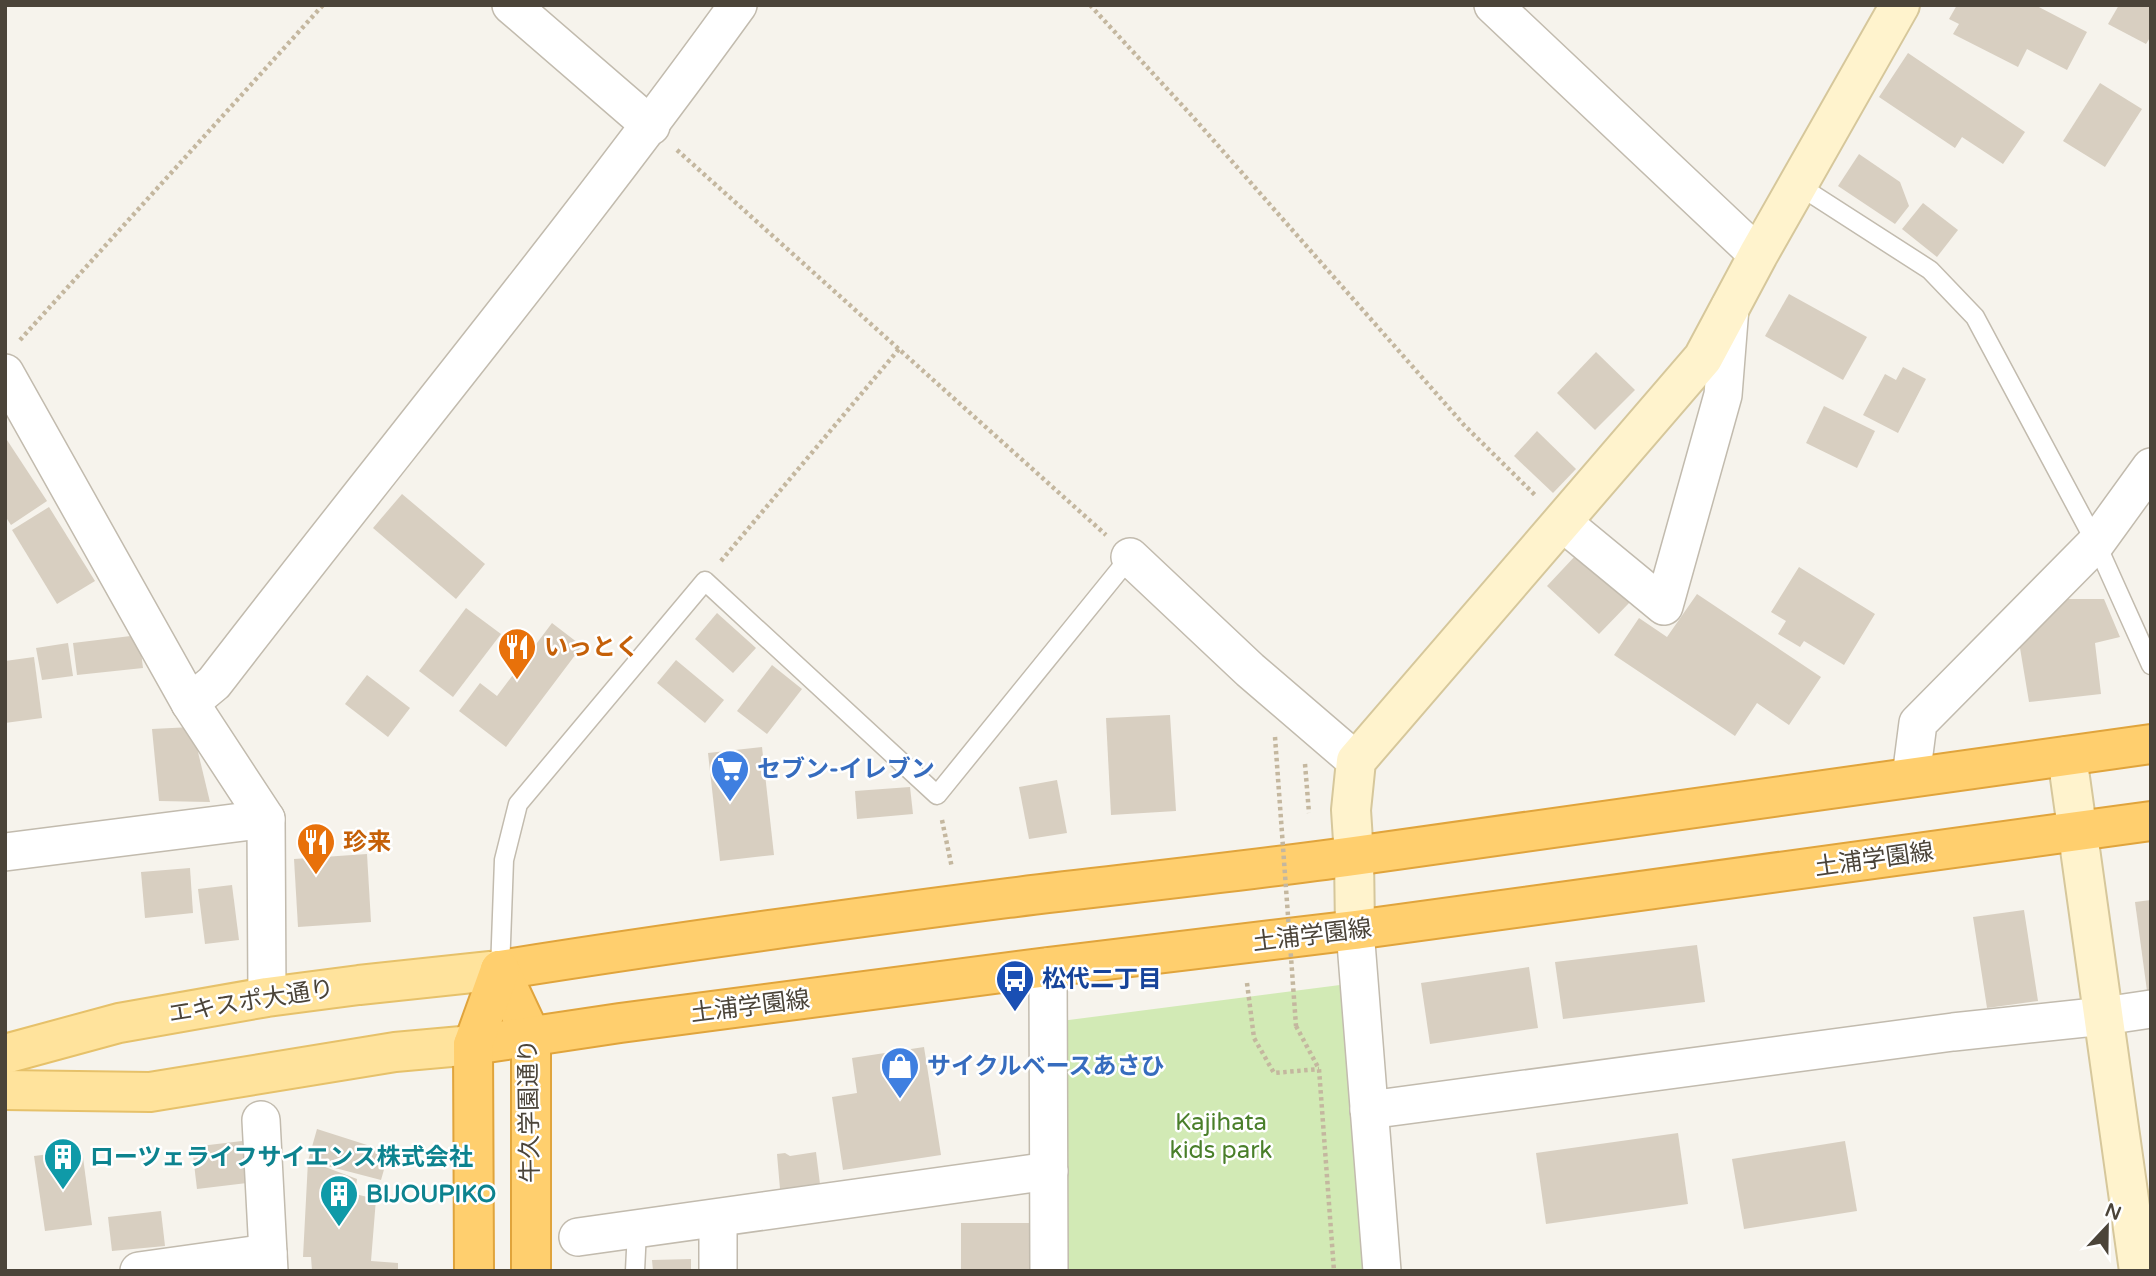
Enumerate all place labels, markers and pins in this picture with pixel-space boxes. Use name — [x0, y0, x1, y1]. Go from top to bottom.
restaurant icon: いっとく — [496, 626, 538, 681]
place label: いっとく — [544, 633, 639, 662]
supermarket icon: セブン-イレブン — [709, 748, 751, 803]
place label: セブン-イレブン — [757, 755, 935, 784]
restaurant icon: 珍来 — [295, 821, 337, 876]
place label: 珍来 — [343, 828, 391, 857]
bus stop icon: 松代二丁目 — [994, 958, 1036, 1013]
place label: 松代二丁目 — [1042, 965, 1162, 994]
shop icon: サイクルベースあさひ — [879, 1045, 921, 1100]
place label: サイクルベースあさひ — [927, 1052, 1165, 1081]
building icon: ローツェライフサイエンス株式会社 — [42, 1136, 84, 1191]
place label: ローツェライフサイエンス株式会社 — [90, 1143, 473, 1172]
building icon: BIJOUPIKO — [318, 1173, 360, 1228]
place label: BIJOUPIKO — [366, 1180, 496, 1209]

